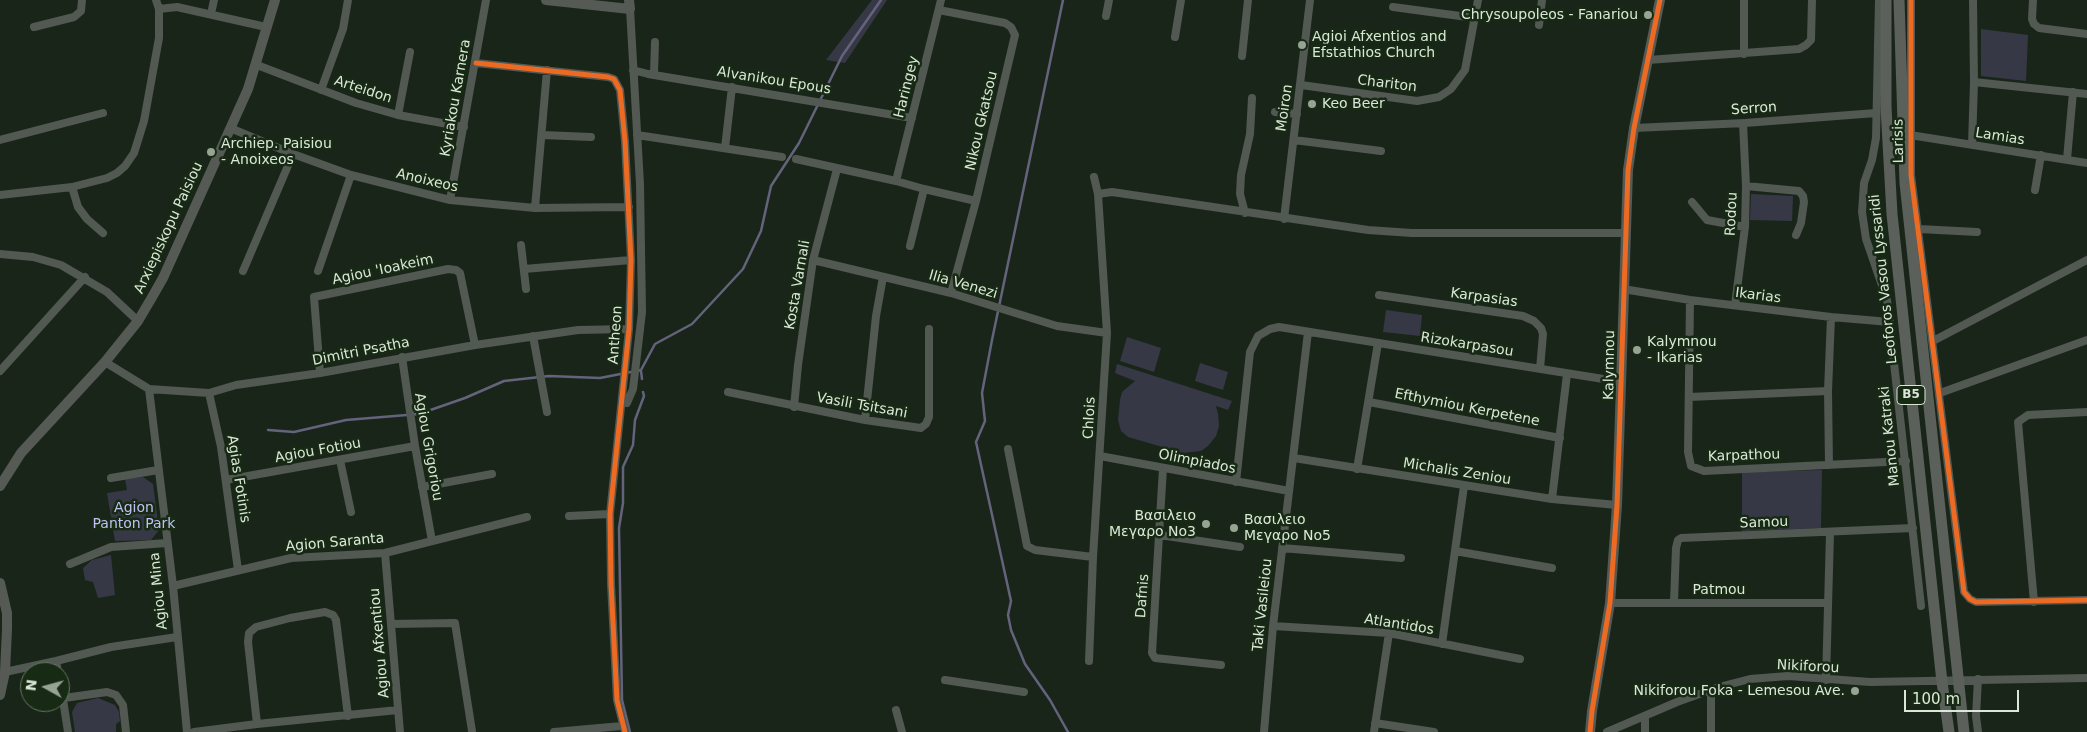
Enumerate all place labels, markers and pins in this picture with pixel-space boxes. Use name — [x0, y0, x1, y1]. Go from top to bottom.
place label: Chrysoupoleos - Fanariou — [1461, 7, 1638, 23]
marker: Chrysoupoleos - Fanariou — [1642, 9, 1654, 21]
place label: Agioi Afxentios and Efstathios Church — [1312, 29, 1447, 62]
marker: Agioi Afxentios and Efstathios Church — [1296, 39, 1308, 51]
place label: Keo Beer — [1322, 96, 1385, 112]
marker: Keo Beer — [1306, 98, 1318, 110]
place label: Archiep. Paisiou - Anoixeos — [221, 136, 332, 168]
marker: Archiep. Paisiou - Anoixeos — [205, 146, 217, 158]
place label: Kalymnou - Ikarias — [1647, 334, 1717, 367]
marker: Kalymnou - Ikarias — [1631, 344, 1643, 356]
place label: Βασιλειο Μεγαρο Νο3 — [1109, 508, 1196, 540]
place label: Βασιλειο Μεγαρο Νο5 — [1244, 512, 1331, 544]
marker: Βασιλειο Μεγαρο Νο3 — [1200, 518, 1212, 530]
marker: Βασιλειο Μεγαρο Νο5 — [1228, 522, 1240, 534]
place label: Nikiforou Foka - Lemesou Ave. — [1634, 683, 1845, 699]
marker: Nikiforou Foka - Lemesou Ave. — [1849, 685, 1861, 697]

